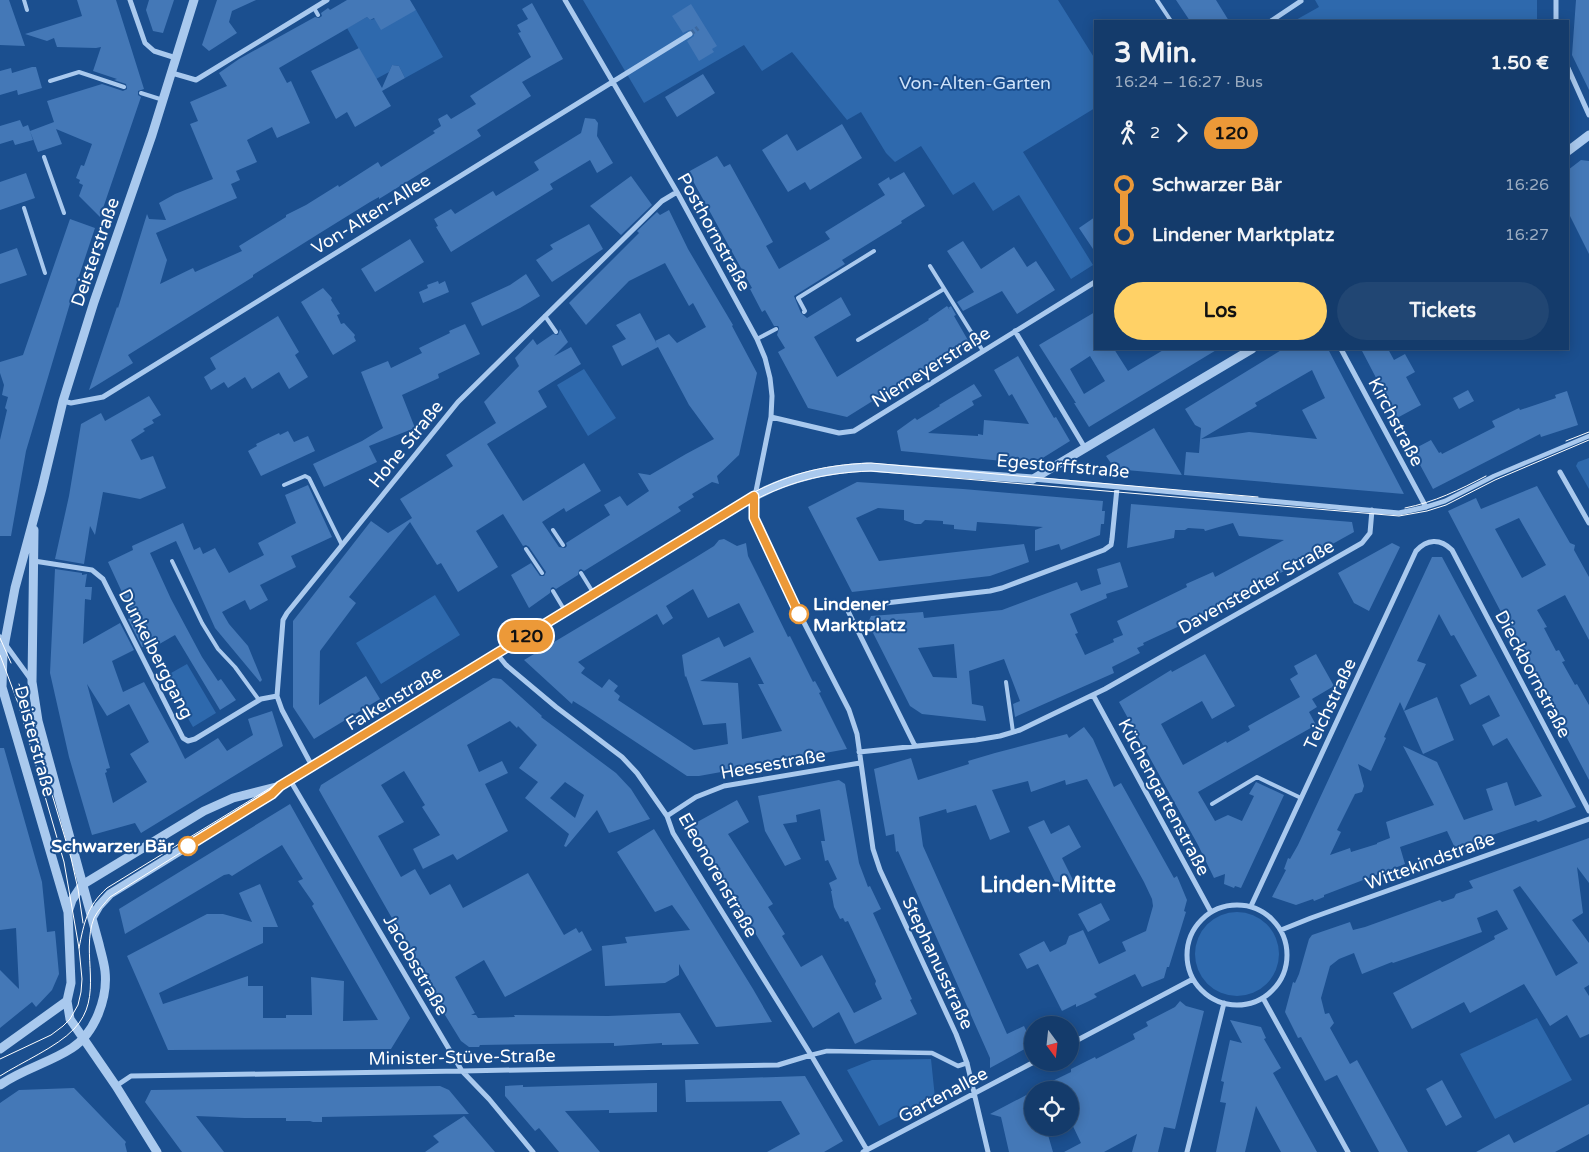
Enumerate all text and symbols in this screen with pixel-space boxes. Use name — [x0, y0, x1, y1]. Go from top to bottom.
text: 3 Min. — [1114, 36, 1197, 70]
text: 1.50 € — [1490, 52, 1549, 74]
park label: Von-Alten-Garten — [899, 72, 1051, 94]
text: 16:24 – 16:27 · Bus — [1114, 72, 1263, 92]
icon: walk — [1114, 119, 1142, 147]
icon: forward — [1168, 119, 1196, 147]
text: 120 — [1214, 122, 1248, 144]
text: 2 — [1150, 123, 1160, 143]
street label: Von-Alten-Allee — [308, 169, 434, 259]
street label: Posthornstraße — [672, 169, 756, 295]
text: Schwarzer Bär — [1152, 174, 1282, 196]
text: 16:26 — [1505, 175, 1549, 195]
street label: Deisterstraße — [66, 195, 124, 309]
text: Lindener Marktplatz — [1152, 224, 1334, 246]
text: 16:27 — [1505, 225, 1549, 245]
button: Los — [1114, 282, 1327, 340]
button: Tickets — [1337, 282, 1549, 340]
street label: Niemeyerstraße — [868, 322, 994, 412]
street label: Kirchstraße — [1363, 374, 1429, 470]
street label: Hohe Straße — [364, 396, 448, 492]
street label: Egestorffstraße — [996, 449, 1130, 483]
street label: Davenstedter Straße — [1174, 535, 1338, 639]
street label: Dunkelberggang — [114, 585, 198, 723]
place label: Lindener Marktplatz — [813, 593, 906, 636]
marker: Lindener Marktplatz — [789, 604, 809, 624]
street label: Dieckbornstraße — [1490, 607, 1576, 741]
line badge: 120 — [497, 620, 555, 652]
text: 120 — [509, 625, 543, 647]
street label: Teichstraße — [1299, 655, 1361, 753]
street label: Falkenstraße — [342, 661, 446, 735]
street label: Deisterstraße — [10, 683, 60, 799]
street label: Küchengartenstraße — [1113, 715, 1215, 879]
street label: Heesestraße — [719, 744, 827, 784]
street label: Eleonorenstraße — [673, 809, 763, 941]
street label: Wittekindstraße — [1362, 827, 1498, 895]
place label: Schwarzer Bär — [51, 835, 175, 857]
marker: Schwarzer Bär — [178, 836, 198, 856]
district label: Linden-Mitte — [980, 872, 1116, 898]
street label: Stephanusstraße — [898, 893, 978, 1033]
street label: Jacobsstraße — [378, 911, 454, 1019]
north arrow — [1024, 1016, 1079, 1071]
map controls — [1024, 1016, 1079, 1136]
street label: Minister-Stüve-Straße — [368, 1044, 556, 1070]
street label: Gartenallee — [895, 1062, 991, 1128]
button: locate — [1024, 1081, 1079, 1136]

